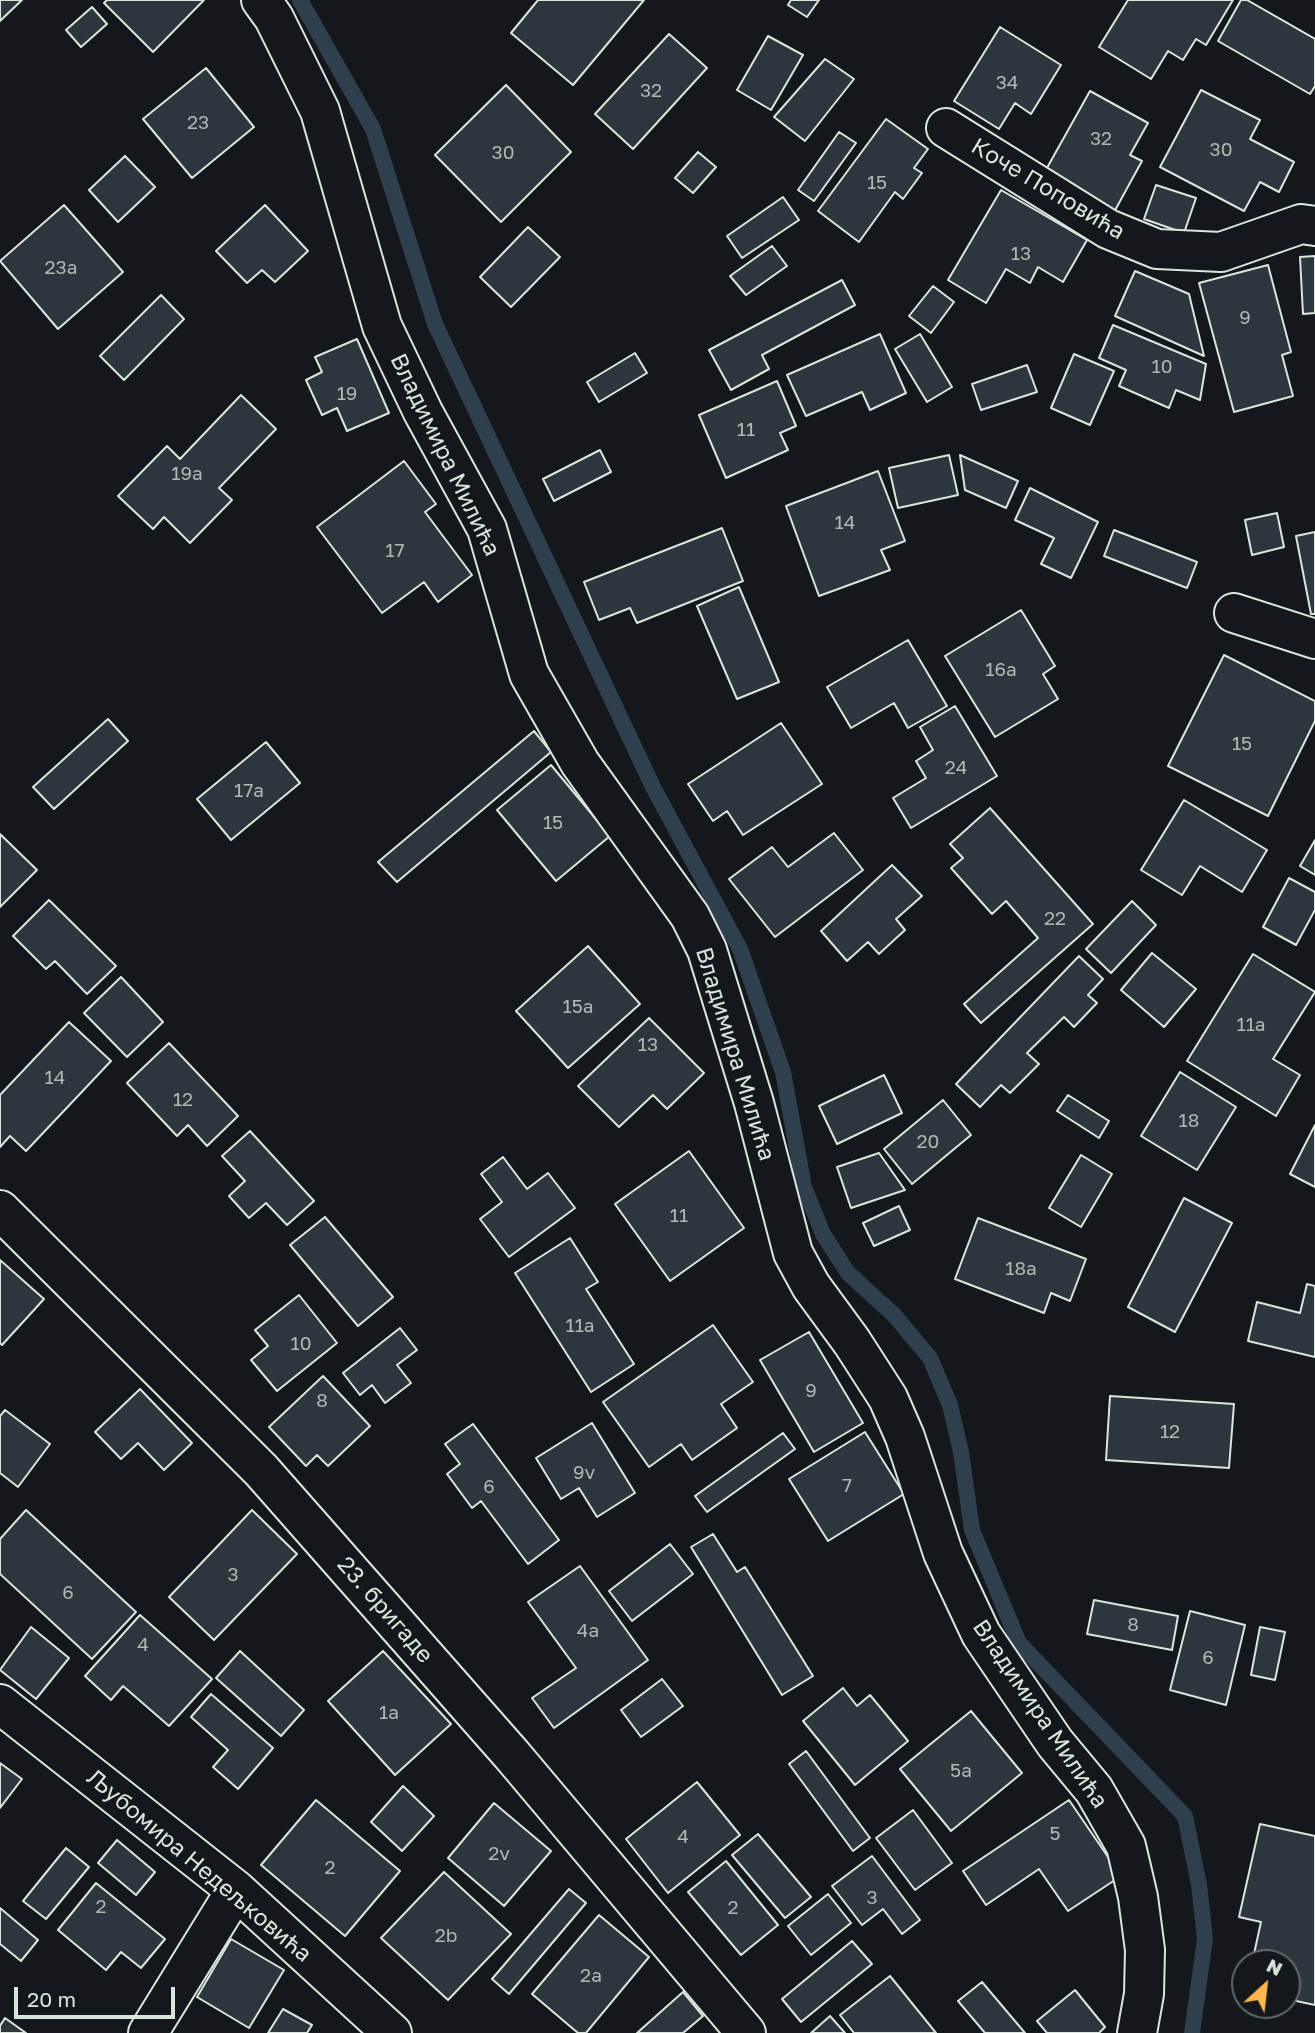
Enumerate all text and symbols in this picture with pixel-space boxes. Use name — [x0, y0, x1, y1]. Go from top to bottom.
house number: 34 — [996, 72, 1018, 94]
house number: 32 — [640, 80, 662, 102]
house number: 23 — [187, 112, 209, 134]
house number: 32 — [1090, 128, 1112, 150]
street label: Коче Поповића — [966, 132, 1130, 246]
house number: 30 — [1210, 139, 1232, 161]
house number: 30 — [492, 142, 514, 164]
house number: 15 — [867, 172, 887, 194]
house number: 13 — [1011, 243, 1031, 265]
house number: 23a — [45, 257, 77, 279]
house number: 9 — [1239, 307, 1251, 329]
street label: Владимира Милића — [384, 349, 506, 561]
house number: 10 — [1152, 356, 1172, 378]
house number: 19 — [337, 383, 357, 405]
house number: 11 — [737, 419, 755, 441]
house number: 19a — [171, 463, 203, 485]
house number: 14 — [835, 512, 855, 534]
house number: 17 — [385, 540, 405, 562]
house number: 16a — [985, 659, 1017, 681]
house number: 15 — [1232, 733, 1252, 755]
house number: 24 — [945, 757, 967, 779]
house number: 17a — [234, 780, 264, 802]
house number: 15 — [543, 812, 563, 834]
house number: 22 — [1044, 908, 1066, 930]
street label: Владимира Милића — [689, 944, 781, 1164]
house number: 15a — [563, 996, 593, 1018]
house number: 11a — [1236, 1014, 1266, 1036]
house number: 13 — [638, 1034, 658, 1056]
house number: 14 — [45, 1067, 65, 1089]
house number: 12 — [173, 1089, 193, 1111]
house number: 18 — [1179, 1110, 1199, 1132]
house number: 20 — [917, 1131, 939, 1153]
house number: 11 — [670, 1205, 688, 1227]
house number: 18a — [1005, 1258, 1037, 1280]
house number: 11a — [565, 1315, 595, 1337]
house number: 10 — [291, 1333, 311, 1355]
house number: 9 — [805, 1380, 817, 1402]
house number: 8 — [316, 1390, 328, 1412]
house number: 12 — [1160, 1421, 1180, 1443]
house number: 9v — [573, 1462, 595, 1484]
house number: 7 — [842, 1475, 852, 1497]
house number: 6 — [483, 1476, 495, 1498]
street label: 23. бригаде — [331, 1551, 439, 1669]
house number: 3 — [227, 1564, 239, 1586]
house number: 6 — [62, 1582, 74, 1604]
street label: Владимира Милића — [967, 1614, 1113, 1814]
house number: 8 — [1127, 1614, 1139, 1636]
house number: 4a — [577, 1620, 599, 1642]
house number: 4 — [137, 1634, 149, 1656]
house number: 6 — [1202, 1647, 1214, 1669]
house number: 1a — [379, 1702, 399, 1724]
house number: 5a — [950, 1760, 972, 1782]
street label: Љубомира Недељковића — [81, 1764, 317, 1968]
house number: 5 — [1049, 1823, 1061, 1845]
house number: 4 — [677, 1826, 689, 1848]
house number: 2v — [488, 1843, 510, 1865]
house number: 2 — [324, 1857, 336, 1879]
house number: 3 — [866, 1887, 878, 1909]
house number: 2 — [95, 1896, 107, 1918]
house number: 2 — [727, 1897, 739, 1919]
house number: 2b — [435, 1925, 457, 1947]
north arrow — [1231, 1949, 1301, 2019]
text: N — [1263, 1953, 1287, 1980]
house number: 2a — [580, 1965, 602, 1987]
scale bar — [18, 1974, 178, 2018]
text: 20 m — [27, 1986, 76, 2012]

